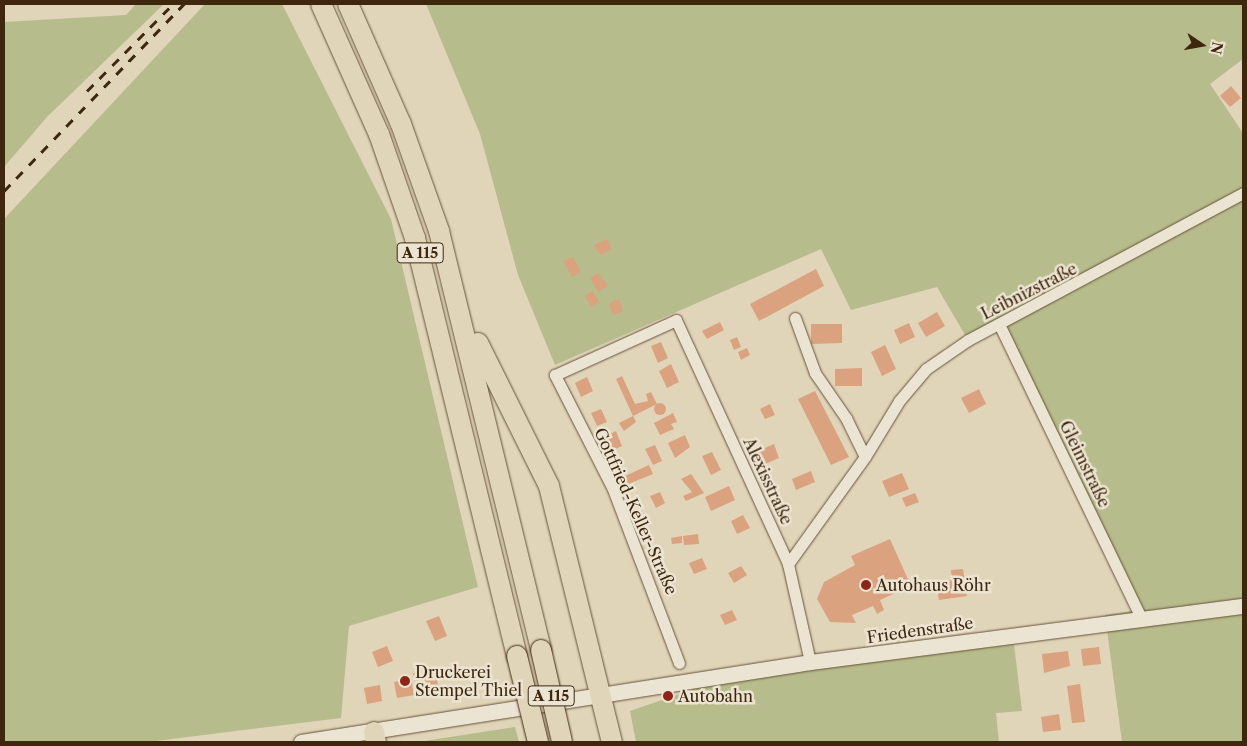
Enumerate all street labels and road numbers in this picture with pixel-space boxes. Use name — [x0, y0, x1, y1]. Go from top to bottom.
road number: A 115 — [396, 240, 444, 266]
street label: Leibnizstraße — [978, 259, 1080, 323]
street label: Gleimstraße — [1056, 418, 1114, 510]
street label: Gottfried-Keller-Straße — [591, 425, 681, 597]
street label: Alexisstraße — [739, 434, 797, 528]
street label: Friedenstraße — [866, 613, 974, 647]
road number: A 115 — [527, 684, 575, 708]

